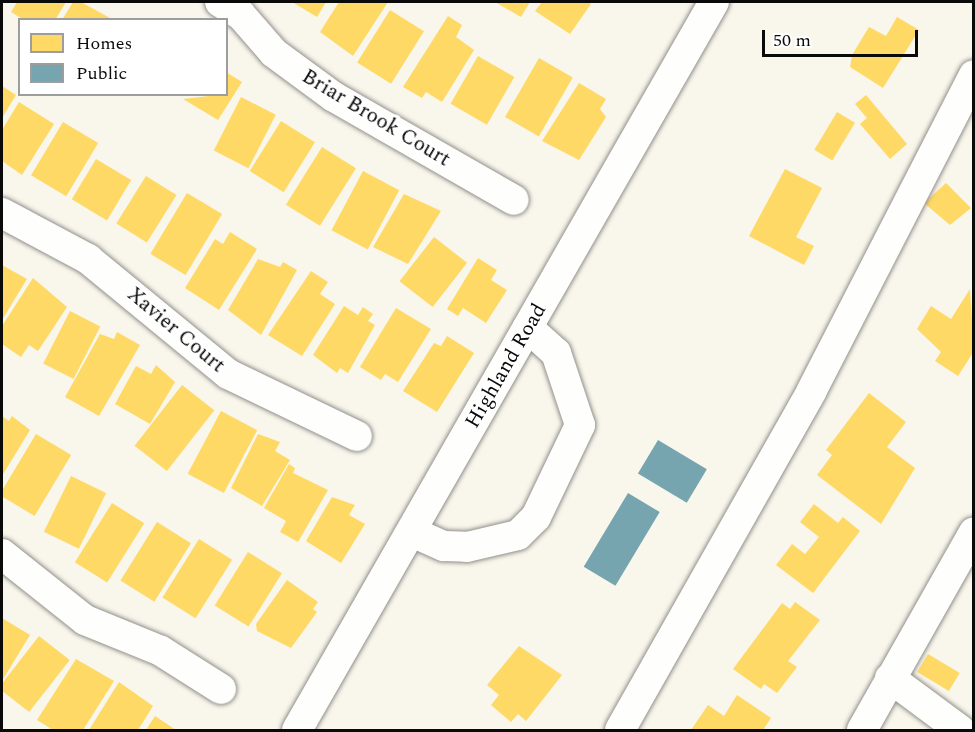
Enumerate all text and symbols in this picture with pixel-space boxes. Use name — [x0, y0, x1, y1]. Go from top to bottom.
legend — [18, 18, 228, 96]
scale bar — [765, 18, 921, 56]
text: 50 m — [773, 27, 811, 54]
text: Homes — [76, 30, 132, 57]
text: Public — [76, 60, 127, 87]
street label: Briar Brook Court — [297, 64, 455, 172]
street label: Xavier Court — [122, 282, 230, 378]
street label: Highland Road — [460, 299, 552, 433]

